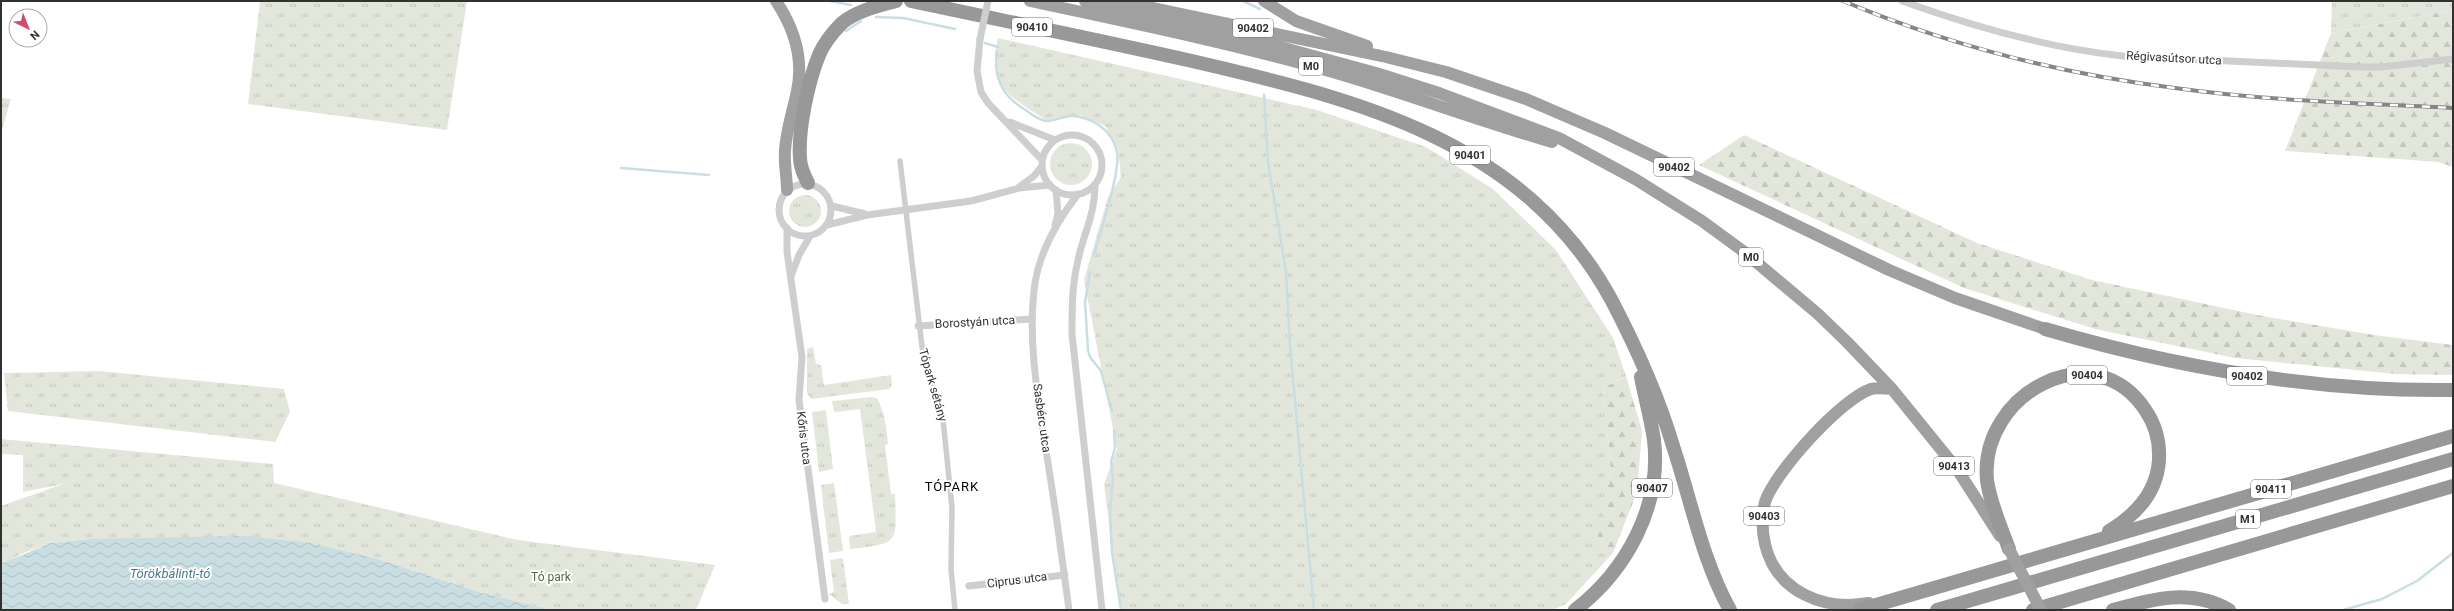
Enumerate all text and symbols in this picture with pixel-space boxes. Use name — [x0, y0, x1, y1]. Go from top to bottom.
north arrow — [8, 8, 48, 48]
road number: 90410 — [1012, 18, 1052, 36]
road number: 90402 — [1233, 19, 1273, 37]
text: N — [27, 28, 42, 43]
street label: Régivasútsor utca — [2126, 49, 2222, 67]
road number: M0 — [1299, 57, 1323, 75]
road number: 90401 — [1450, 146, 1490, 164]
road number: 90402 — [1654, 158, 1694, 176]
road number: M0 — [1739, 248, 1763, 266]
street label: Borostyán utca — [935, 313, 1015, 331]
street label: Tópark sétány — [916, 347, 950, 423]
road number: 90404 — [2067, 366, 2107, 384]
road number: 90402 — [2227, 367, 2267, 385]
street label: Sasbérc utca — [1030, 383, 1054, 453]
street label: Kőris utca — [794, 410, 814, 466]
road number: 90413 — [1934, 457, 1974, 475]
district label: TÓPARK — [925, 479, 979, 494]
road number: 90407 — [1632, 479, 1672, 497]
road number: 90411 — [2251, 480, 2291, 498]
road number: 90403 — [1744, 507, 1784, 525]
road number: M1 — [2236, 510, 2260, 528]
water label: Törökbálinti-tó — [130, 566, 210, 581]
street label: Ciprus utca — [986, 569, 1048, 591]
park label: Tó park — [531, 570, 572, 584]

